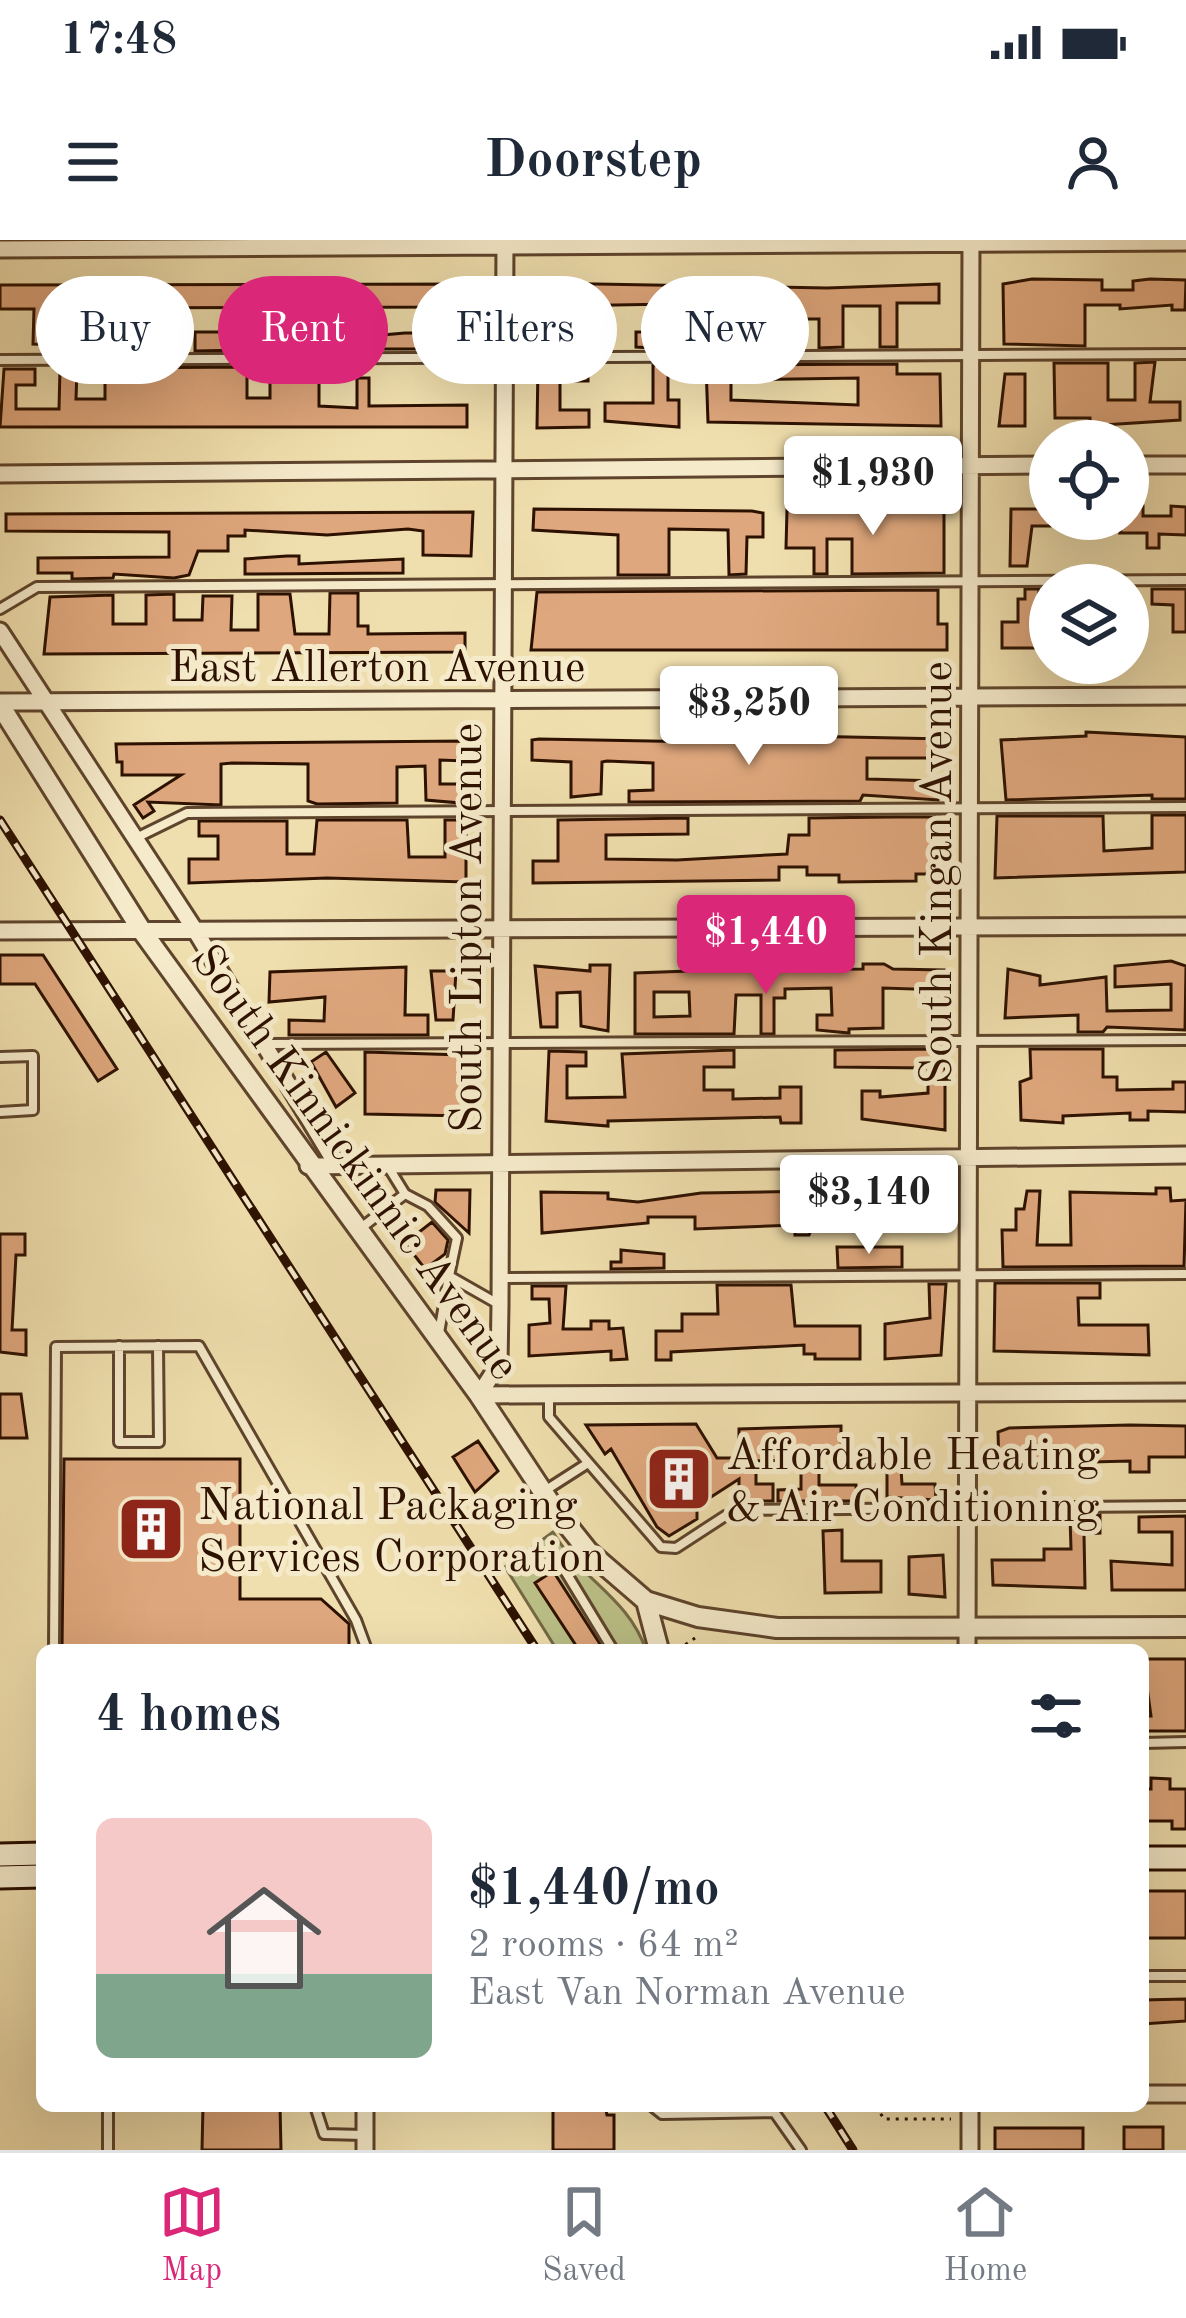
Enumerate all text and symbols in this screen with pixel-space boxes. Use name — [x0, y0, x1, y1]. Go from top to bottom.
text: 17:48 — [60, 19, 177, 64]
icon: menu — [60, 129, 126, 195]
icon: person — [1060, 129, 1126, 195]
text: Doorstep — [484, 135, 702, 189]
chip: Buy — [36, 276, 194, 384]
chip: Rent — [218, 276, 388, 384]
chip: Filters — [412, 276, 617, 384]
chip: New — [641, 276, 809, 384]
map controls — [1029, 420, 1149, 684]
button: locate — [1029, 420, 1149, 540]
pin: $1,930 — [775, 436, 971, 538]
text: $1,930 — [811, 455, 935, 494]
button: layers — [1029, 564, 1149, 684]
street label: East Allerton Avenue — [169, 647, 585, 692]
street label: South Kingan Avenue — [917, 661, 962, 1085]
pin: $3,250 — [651, 666, 847, 768]
text: $3,250 — [687, 685, 811, 724]
street label: South Lipton Avenue — [447, 723, 492, 1133]
pin: $1,440 — [668, 895, 864, 997]
text: $1,440 — [704, 914, 828, 953]
street label: South Kinnickinnic Avenue — [181, 938, 526, 1389]
pin: $3,140 — [771, 1155, 967, 1257]
text: $3,140 — [807, 1174, 931, 1213]
place label: Affordable Heating & Air Conditioning — [726, 1435, 1100, 1532]
building icon: Affordable Heating & Air Conditioning — [644, 1444, 714, 1514]
place label: National Packaging Services Corporation — [198, 1485, 605, 1582]
building icon: National Packaging Services Corporation — [116, 1494, 186, 1564]
icon: filters — [1023, 1683, 1089, 1749]
text: 4 homes — [96, 1691, 281, 1742]
text: $1,440/mo — [468, 1865, 720, 1916]
icon: home — [192, 1866, 336, 2010]
text: 2 rooms · 64 m² — [468, 1926, 739, 1965]
text: East Van Norman Avenue — [468, 1974, 905, 2013]
tab: Map — [159, 2179, 225, 2292]
tab: Saved — [542, 2179, 626, 2292]
tab: Home — [944, 2179, 1027, 2292]

